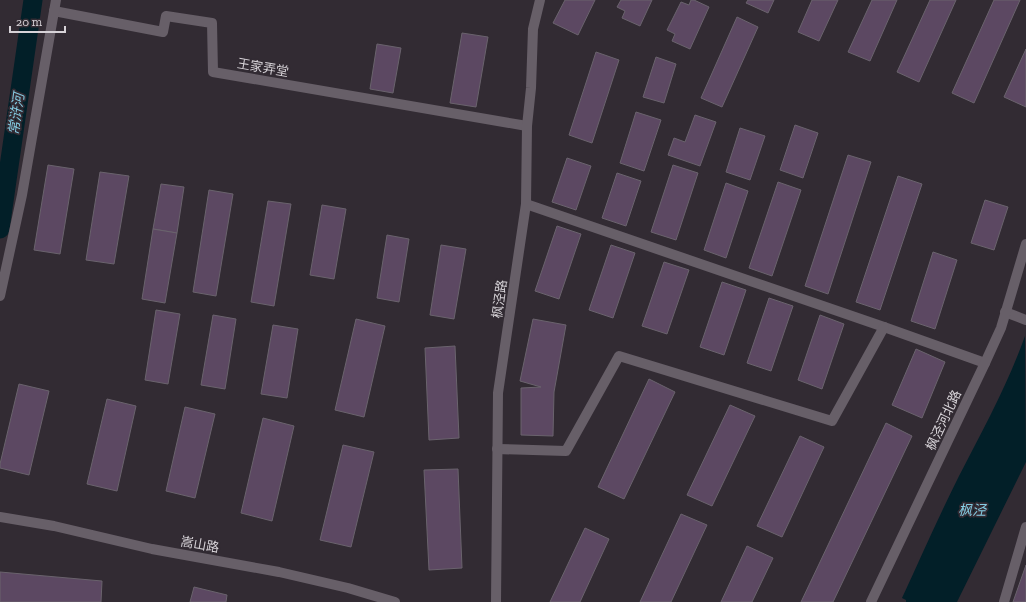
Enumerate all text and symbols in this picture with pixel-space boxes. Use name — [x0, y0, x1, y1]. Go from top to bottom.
scale bar — [10, 8, 65, 34]
text: 20 m — [16, 15, 43, 29]
street label: 王家弄堂 — [236, 56, 290, 79]
water label: 常浒河 — [5, 89, 28, 136]
street label: 枫泾路 — [489, 279, 510, 319]
street label: 枫泾河北路 — [923, 388, 964, 453]
water label: 枫泾 — [958, 502, 988, 519]
street label: 嵩山路 — [179, 534, 220, 555]

